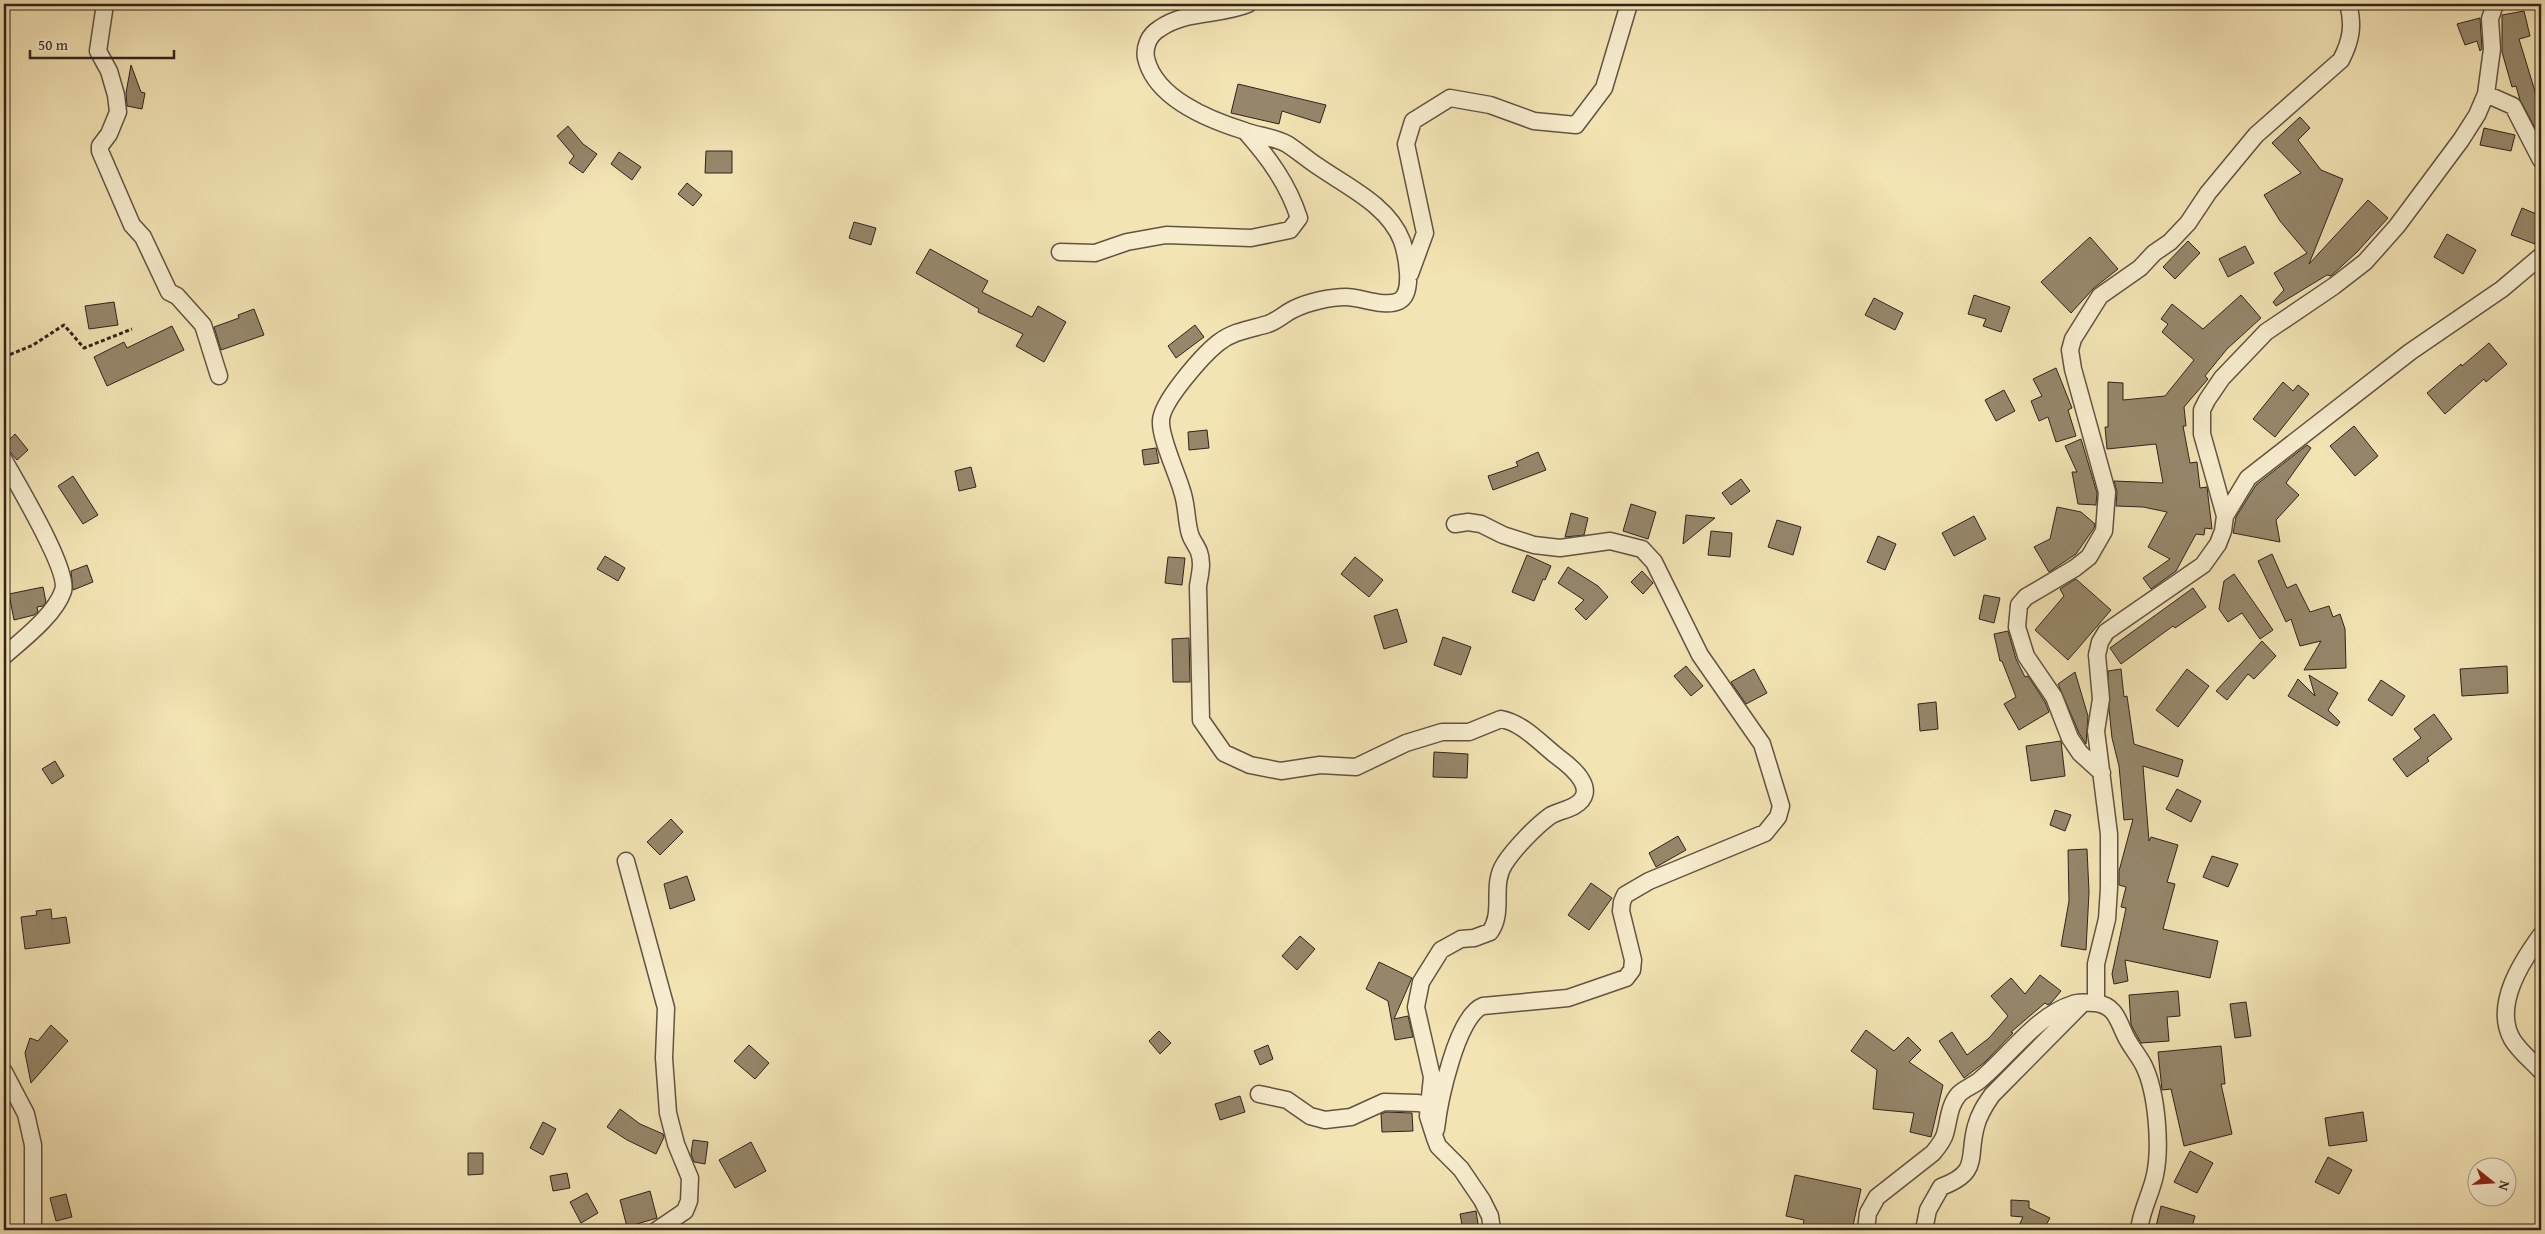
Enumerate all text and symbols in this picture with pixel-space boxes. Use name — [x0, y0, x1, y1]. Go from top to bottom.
scale bar — [30, 28, 174, 60]
text: 50 m — [38, 34, 69, 55]
north arrow — [2468, 1156, 2518, 1206]
text: N — [2493, 1178, 2515, 1194]

